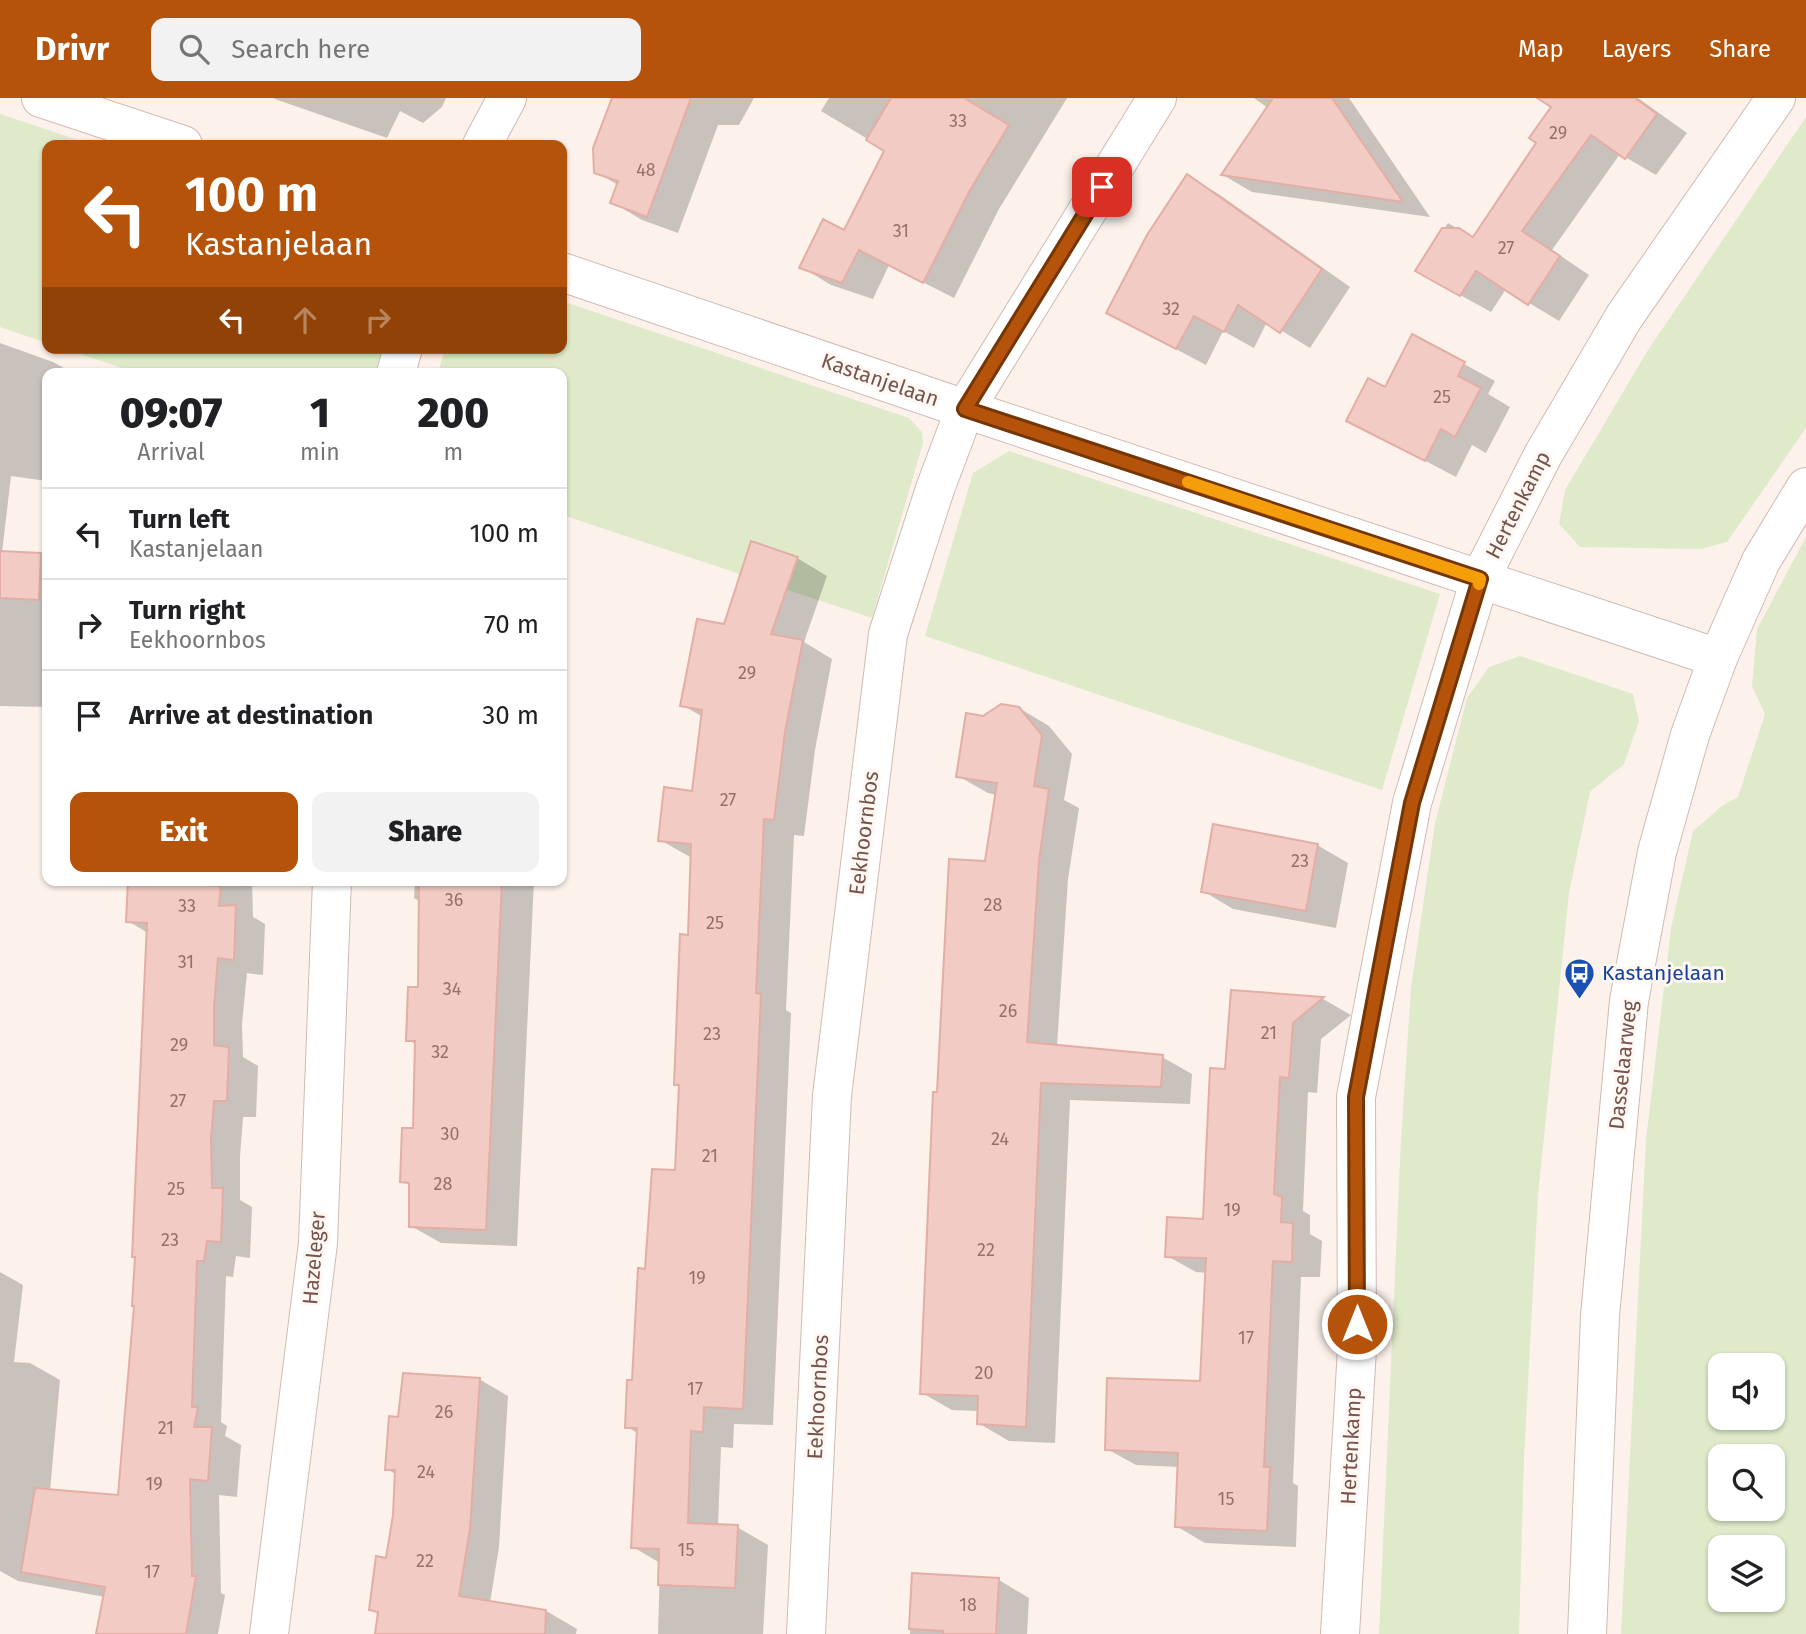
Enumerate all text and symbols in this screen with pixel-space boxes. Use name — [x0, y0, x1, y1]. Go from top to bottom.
search box — [151, 18, 641, 81]
text: Drivr — [35, 29, 109, 69]
icon: search — [175, 30, 213, 68]
text: Search here — [231, 34, 370, 65]
text: Map — [1518, 35, 1564, 63]
text: Layers — [1602, 35, 1671, 63]
text: Share — [1709, 35, 1771, 63]
house number: 33 — [949, 110, 967, 132]
house number: 29 — [1549, 122, 1567, 144]
pin — [1072, 157, 1132, 217]
house number: 48 — [636, 159, 656, 181]
text: 100 m — [185, 165, 318, 224]
icon: left — [70, 168, 161, 259]
icon: arrive — [1083, 168, 1121, 206]
house number: 31 — [893, 220, 909, 242]
text: Kastanjelaan — [185, 225, 372, 263]
house number: 27 — [1498, 237, 1514, 259]
house number: 32 — [1162, 298, 1180, 320]
icon: left — [213, 301, 251, 339]
icon: ahead — [286, 301, 324, 339]
icon: right — [359, 301, 397, 339]
street label: Kastanjelaan — [818, 348, 942, 412]
house number: 25 — [1433, 386, 1451, 408]
text: 09:07 — [120, 388, 222, 438]
text: 1 — [310, 388, 330, 438]
text: 200 — [417, 388, 489, 438]
text: Arrival — [137, 438, 205, 466]
text: min — [300, 438, 340, 466]
text: m — [443, 438, 463, 466]
street label: Hertenkamp — [1480, 447, 1556, 563]
text: Turn left — [129, 504, 230, 535]
icon: left — [70, 515, 108, 553]
text: 100 m — [470, 518, 539, 549]
text: Kastanjelaan — [129, 535, 264, 563]
text: Turn right — [129, 595, 246, 626]
icon: right — [70, 606, 108, 644]
text: 70 m — [484, 609, 539, 640]
text: Eekhoornbos — [129, 626, 266, 654]
house number: 29 — [738, 662, 756, 684]
icon: arrive — [70, 697, 108, 735]
text: Arrive at destination — [129, 700, 373, 731]
text: 30 m — [482, 700, 539, 731]
street label: Eekhoornbos — [843, 769, 885, 897]
house number: 27 — [720, 789, 736, 811]
button: Exit — [70, 792, 298, 872]
button: Share — [312, 792, 539, 872]
house number: 23 — [1291, 850, 1309, 872]
house number: 36 — [445, 889, 463, 911]
house number: 28 — [984, 894, 1002, 916]
house number: 33 — [178, 895, 196, 917]
house number: 25 — [706, 912, 724, 934]
house number: 31 — [178, 951, 194, 973]
bus stop icon: Kastanjelaan — [1562, 956, 1596, 1000]
place label: Kastanjelaan — [1602, 960, 1725, 986]
house number: 34 — [443, 978, 462, 1000]
street label: Dasselaarweg — [1603, 999, 1643, 1131]
house number: 26 — [999, 1000, 1017, 1022]
house number: 21 — [1261, 1022, 1277, 1044]
house number: 23 — [703, 1023, 721, 1045]
house number: 29 — [170, 1034, 188, 1056]
house number: 32 — [431, 1041, 449, 1063]
house number: 27 — [170, 1090, 186, 1112]
house number: 30 — [440, 1123, 460, 1145]
house number: 24 — [991, 1128, 1009, 1150]
house number: 21 — [702, 1145, 718, 1167]
house number: 28 — [434, 1173, 452, 1195]
house number: 25 — [167, 1178, 185, 1200]
house number: 19 — [1223, 1199, 1241, 1221]
street label: Hazeleger — [297, 1210, 331, 1306]
house number: 23 — [161, 1229, 179, 1251]
house number: 22 — [977, 1239, 995, 1261]
house number: 19 — [688, 1267, 706, 1289]
position arrow — [1320, 1287, 1394, 1361]
house number: 17 — [1238, 1327, 1254, 1349]
street label: Eekhoornbos — [802, 1334, 834, 1460]
map controls — [1708, 1353, 1785, 1612]
button: sound — [1708, 1353, 1785, 1430]
house number: 20 — [975, 1362, 993, 1384]
house number: 17 — [687, 1378, 703, 1400]
street label: Hertenkamp — [1335, 1387, 1367, 1505]
house number: 26 — [435, 1401, 453, 1423]
house number: 21 — [158, 1417, 174, 1439]
button: search — [1708, 1444, 1785, 1521]
house number: 24 — [417, 1461, 435, 1483]
house number: 19 — [145, 1473, 163, 1495]
house number: 15 — [1218, 1488, 1234, 1510]
button: layers — [1708, 1535, 1785, 1612]
house number: 15 — [678, 1539, 694, 1561]
house number: 22 — [416, 1550, 434, 1572]
house number: 17 — [144, 1561, 160, 1583]
house number: 18 — [959, 1594, 977, 1616]

